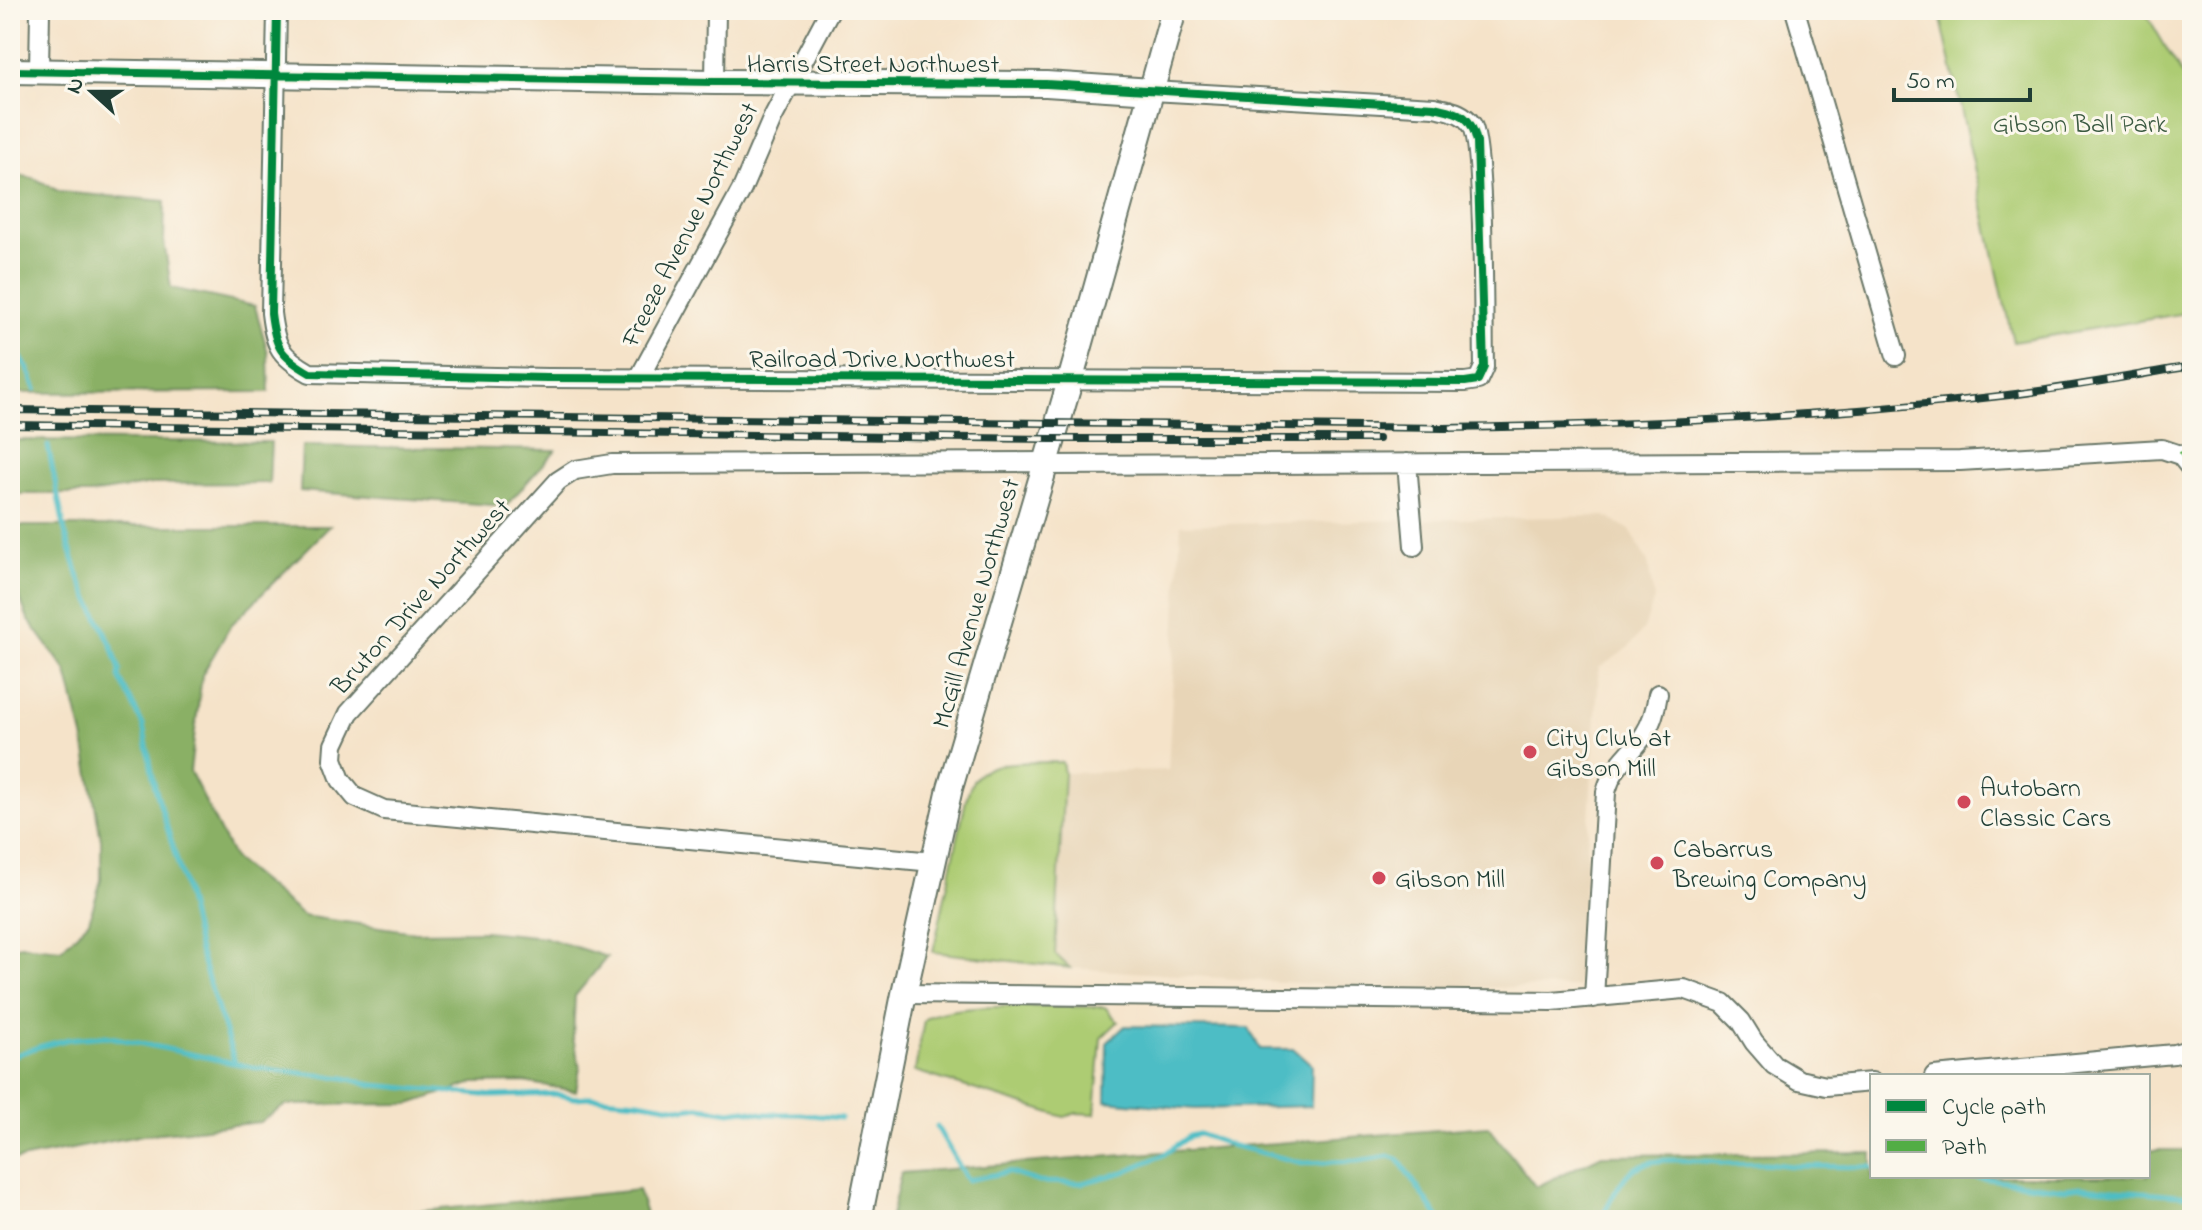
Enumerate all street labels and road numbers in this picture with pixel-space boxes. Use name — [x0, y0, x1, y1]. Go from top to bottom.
street label: Harris Street Northwest — [747, 47, 1000, 85]
street label: Freeze Avenue Northwest — [613, 96, 770, 355]
street label: Railroad Drive Northwest — [749, 342, 1015, 380]
street label: McGill Avenue Northwest — [924, 474, 1032, 733]
street label: Bruton Drive Northwest — [323, 491, 521, 706]

